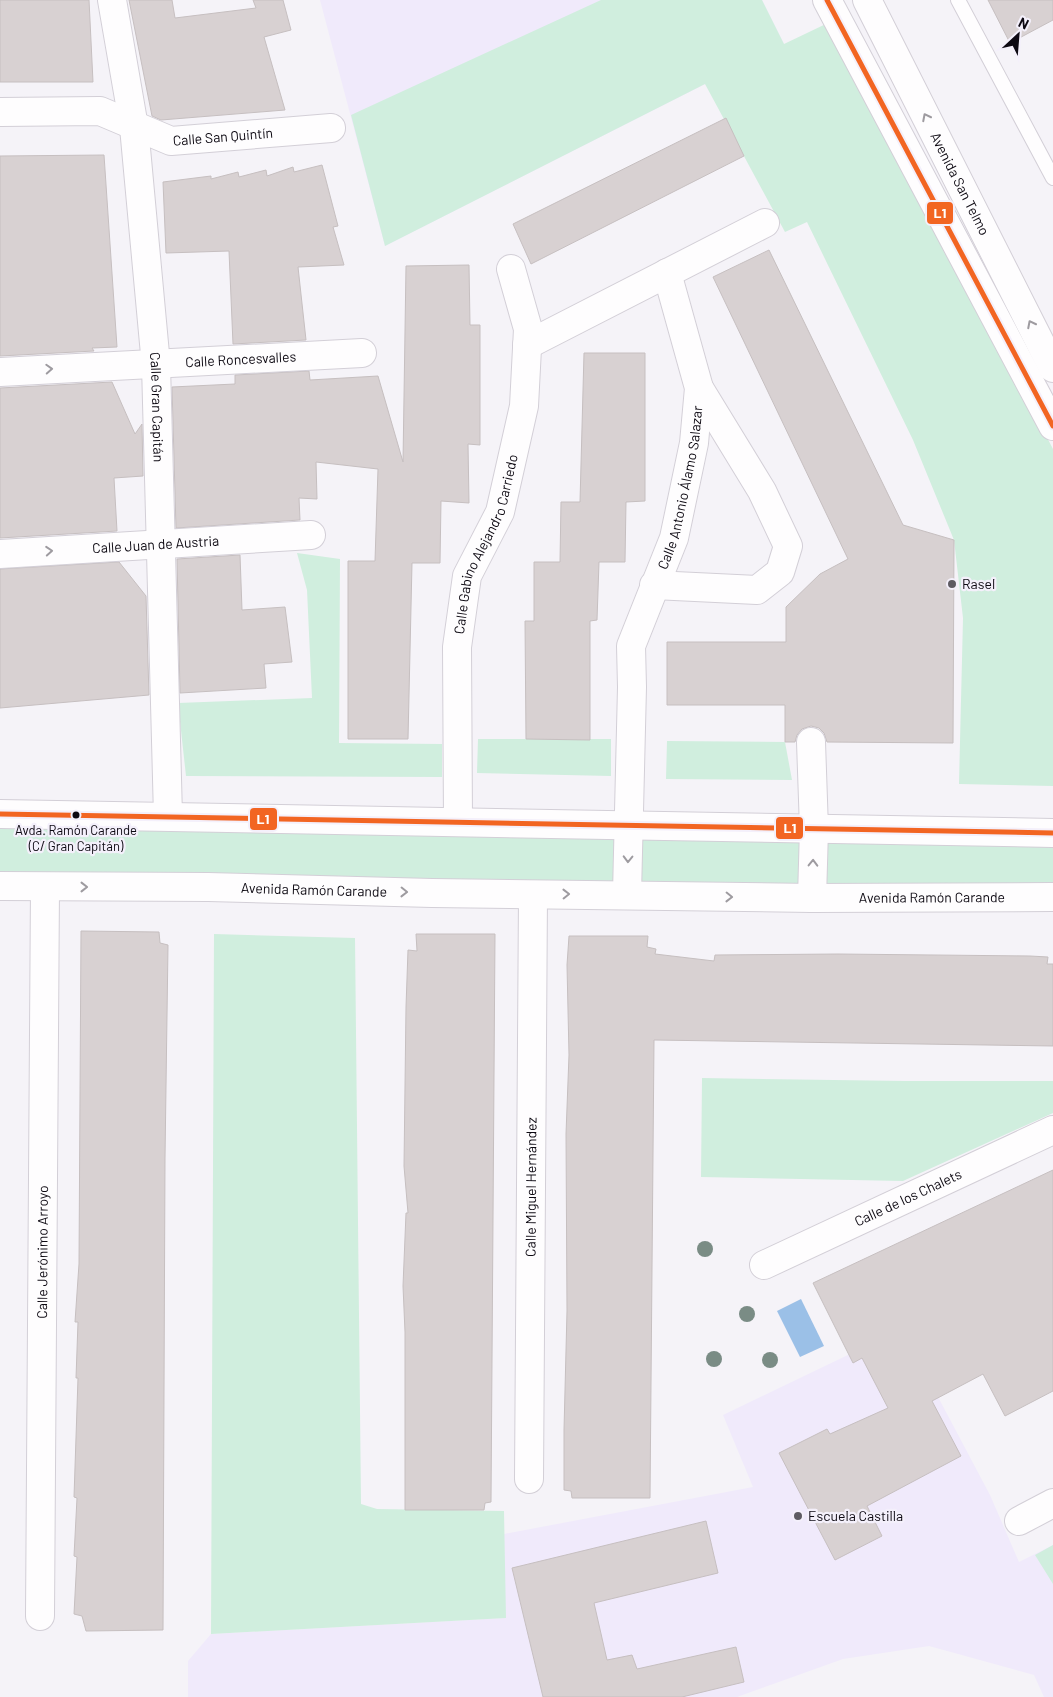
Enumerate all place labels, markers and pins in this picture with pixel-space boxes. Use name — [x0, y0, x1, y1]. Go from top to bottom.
place label: Rasel — [962, 575, 995, 592]
marker: Rasel — [946, 578, 958, 590]
marker: Avda. Ramón Carande (C/ Gran Capitán) — [71, 810, 81, 820]
place label: Avda. Ramón Carande (C/ Gran Capitán) — [15, 822, 137, 854]
place label: Escuela Castilla — [808, 1507, 903, 1524]
marker: Escuela Castilla — [792, 1510, 804, 1522]

